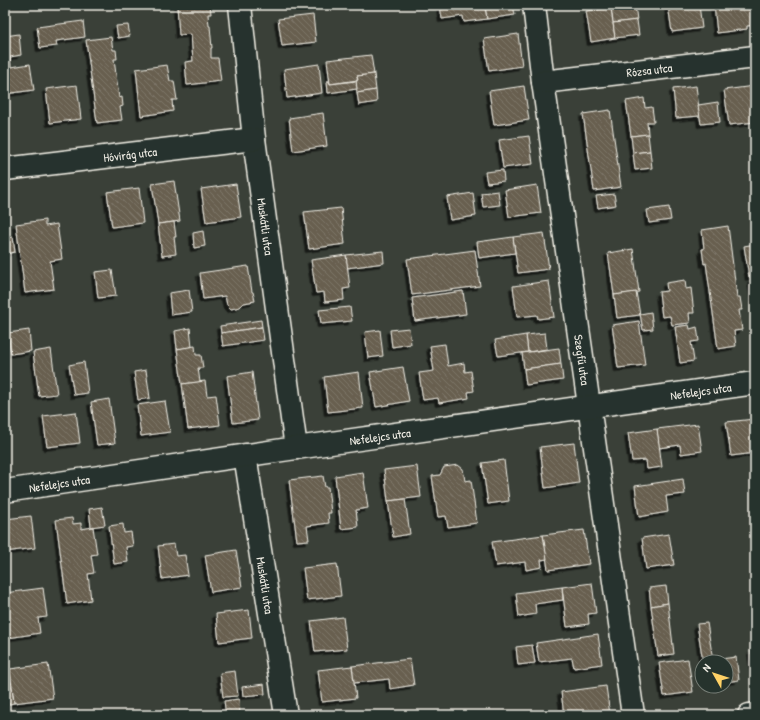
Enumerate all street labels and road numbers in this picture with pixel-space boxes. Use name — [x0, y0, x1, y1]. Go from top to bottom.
street label: Rózsa utca — [625, 58, 673, 81]
street label: Hóvirág utca — [102, 142, 158, 166]
street label: Muskátli utca — [254, 197, 278, 256]
street label: Szegfű utca — [570, 333, 595, 386]
street label: Nefelejcs utca — [669, 378, 733, 403]
street label: Nefelejcs utca — [348, 423, 412, 449]
street label: Nefelejcs utca — [28, 470, 91, 496]
street label: Muskátli utca — [253, 556, 278, 615]

